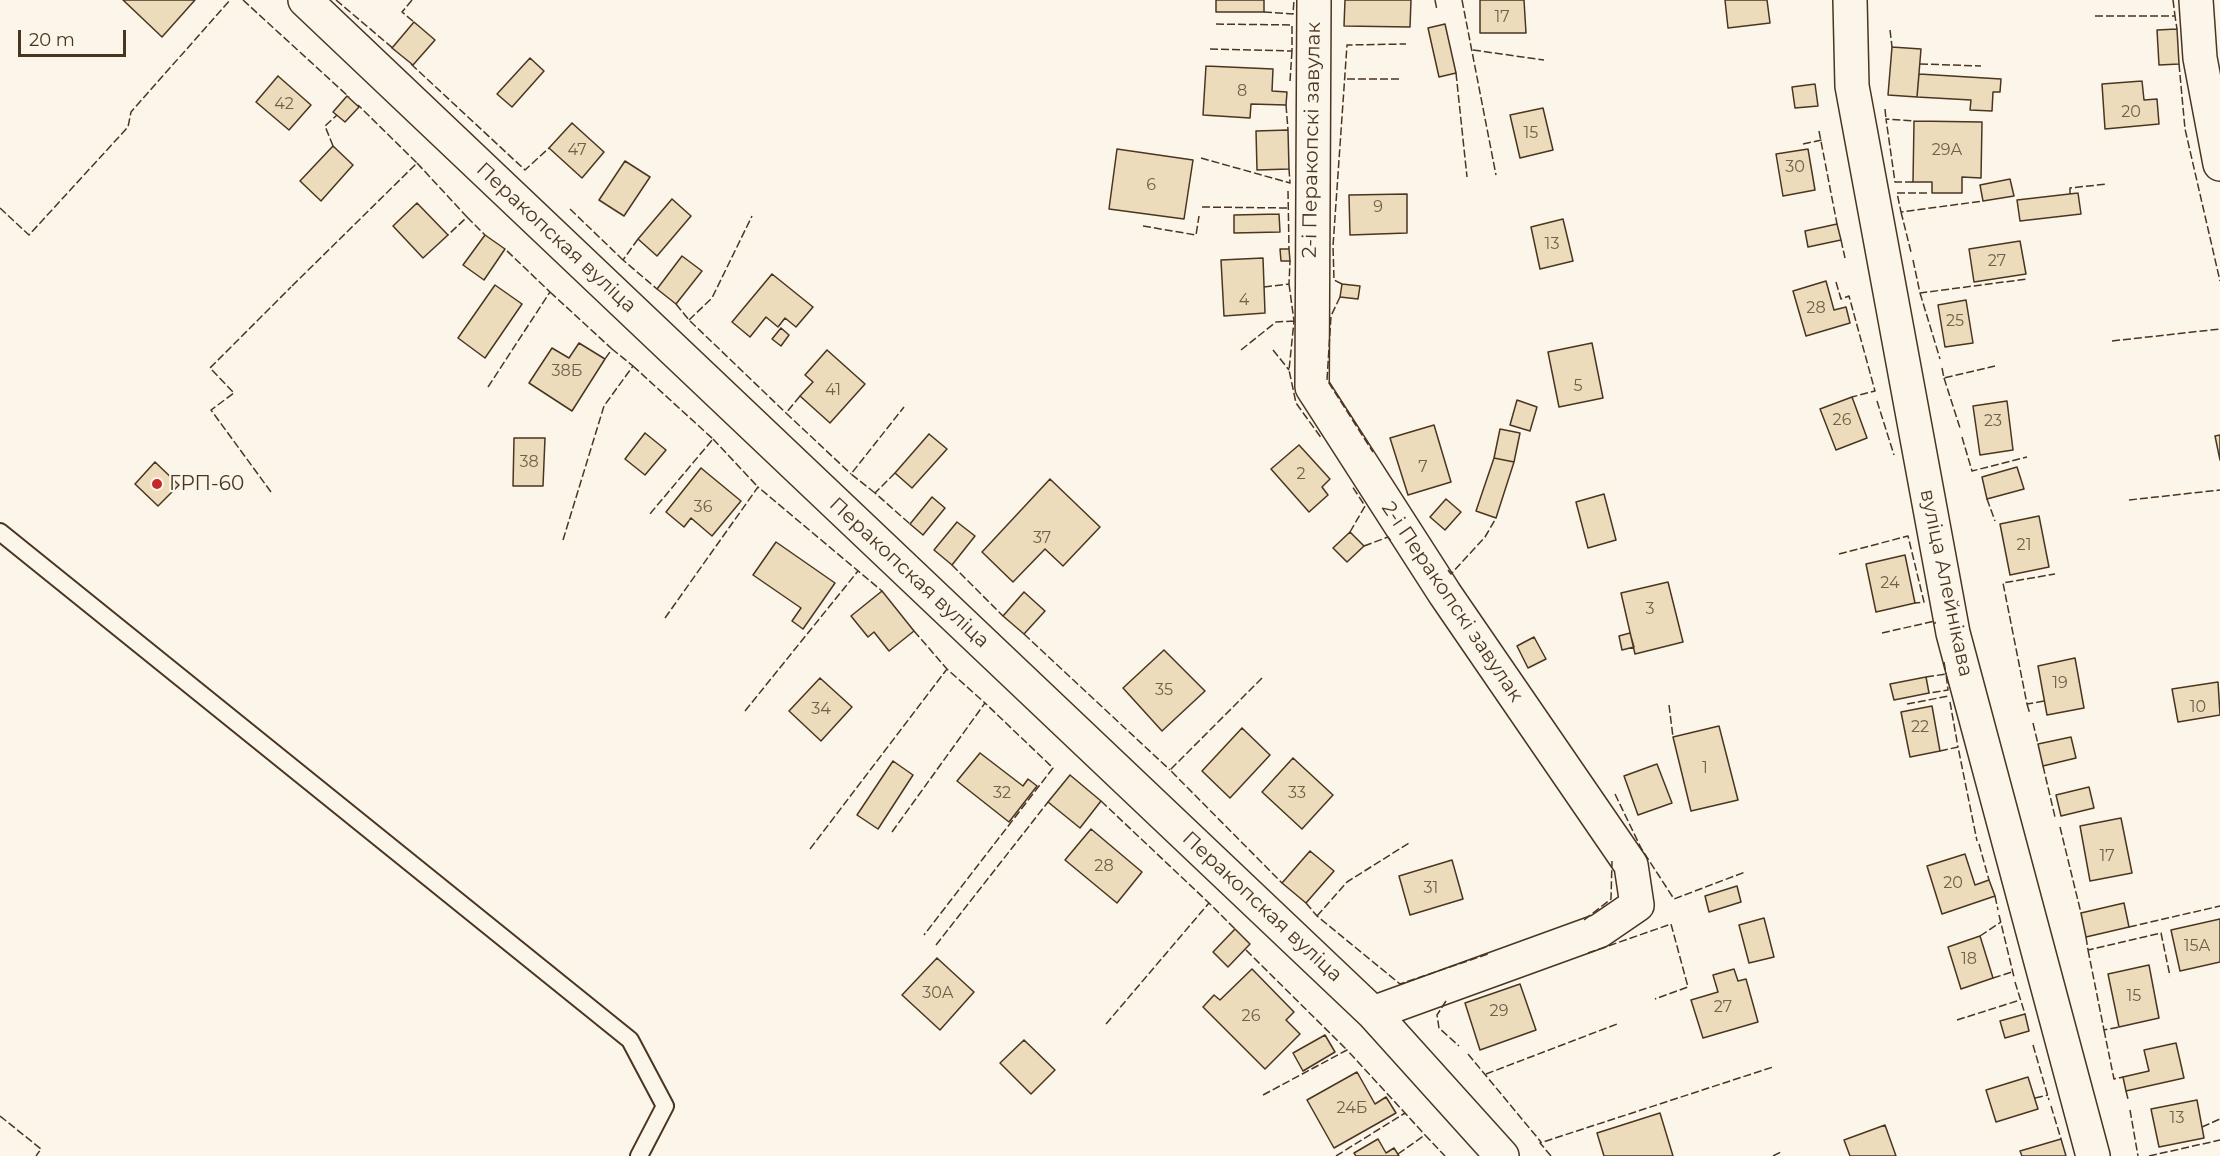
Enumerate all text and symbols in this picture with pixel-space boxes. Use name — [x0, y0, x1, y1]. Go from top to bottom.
house number: 17 — [1494, 7, 1510, 27]
scale bar — [21, 18, 129, 56]
street label: 2-і Перакопскі завулак — [1298, 22, 1326, 258]
text: 20 m — [29, 29, 75, 51]
house number: 8 — [1237, 81, 1247, 101]
house number: 42 — [274, 94, 294, 114]
house number: 20 — [2121, 102, 2141, 122]
house number: 15 — [1524, 123, 1538, 143]
house number: 47 — [567, 140, 587, 160]
house number: 29А — [1932, 140, 1962, 160]
house number: 30 — [1785, 157, 1805, 177]
street label: Перакопская вуліца — [471, 158, 641, 318]
house number: 6 — [1146, 175, 1156, 195]
house number: 9 — [1373, 197, 1383, 217]
house number: 13 — [1545, 234, 1559, 254]
house number: 27 — [1988, 251, 2006, 271]
house number: 4 — [1239, 290, 1249, 310]
house number: 28 — [1806, 298, 1826, 318]
house number: 25 — [1946, 311, 1964, 331]
house number: 38Б — [552, 361, 582, 381]
house number: 5 — [1573, 376, 1583, 396]
house number: 41 — [825, 380, 841, 400]
house number: 26 — [1833, 410, 1851, 430]
house number: 23 — [1984, 411, 2002, 431]
house number: 38 — [519, 452, 539, 472]
house number: 7 — [1418, 457, 1428, 477]
house number: 2 — [1296, 464, 1306, 484]
place label: ГРП-60 — [169, 472, 244, 496]
marker: ГРП-60 — [150, 477, 164, 491]
street label: вуліца Алейнікава — [1914, 487, 1978, 679]
street label: Перакопская вуліца — [824, 493, 994, 653]
house number: 36 — [694, 497, 712, 517]
street label: 2-і Перакопскі завулак — [1376, 498, 1528, 706]
house number: 37 — [1033, 528, 1051, 548]
house number: 21 — [2017, 535, 2031, 555]
house number: 24 — [1880, 573, 1900, 593]
house number: 3 — [1645, 599, 1655, 619]
house number: 19 — [2052, 673, 2068, 693]
house number: 35 — [1155, 680, 1173, 700]
house number: 10 — [2190, 697, 2206, 717]
house number: 34 — [811, 699, 831, 719]
house number: 22 — [1911, 717, 1929, 737]
house number: 1 — [1702, 758, 1708, 778]
house number: 32 — [993, 783, 1011, 803]
house number: 33 — [1288, 783, 1306, 803]
street label: Перакопская вуліца — [1177, 827, 1347, 987]
house number: 17 — [2099, 846, 2115, 866]
house number: 28 — [1094, 856, 1114, 876]
house number: 20 — [1943, 873, 1963, 893]
house number: 31 — [1424, 878, 1438, 898]
house number: 15А — [2184, 936, 2210, 956]
house number: 18 — [1961, 949, 1977, 969]
house number: 30А — [922, 983, 954, 1003]
house number: 15 — [2127, 986, 2141, 1006]
house number: 27 — [1714, 997, 1732, 1017]
house number: 29 — [1490, 1001, 1508, 1021]
house number: 26 — [1242, 1006, 1260, 1026]
house number: 24Б — [1337, 1098, 1367, 1118]
house number: 13 — [2170, 1108, 2184, 1128]

